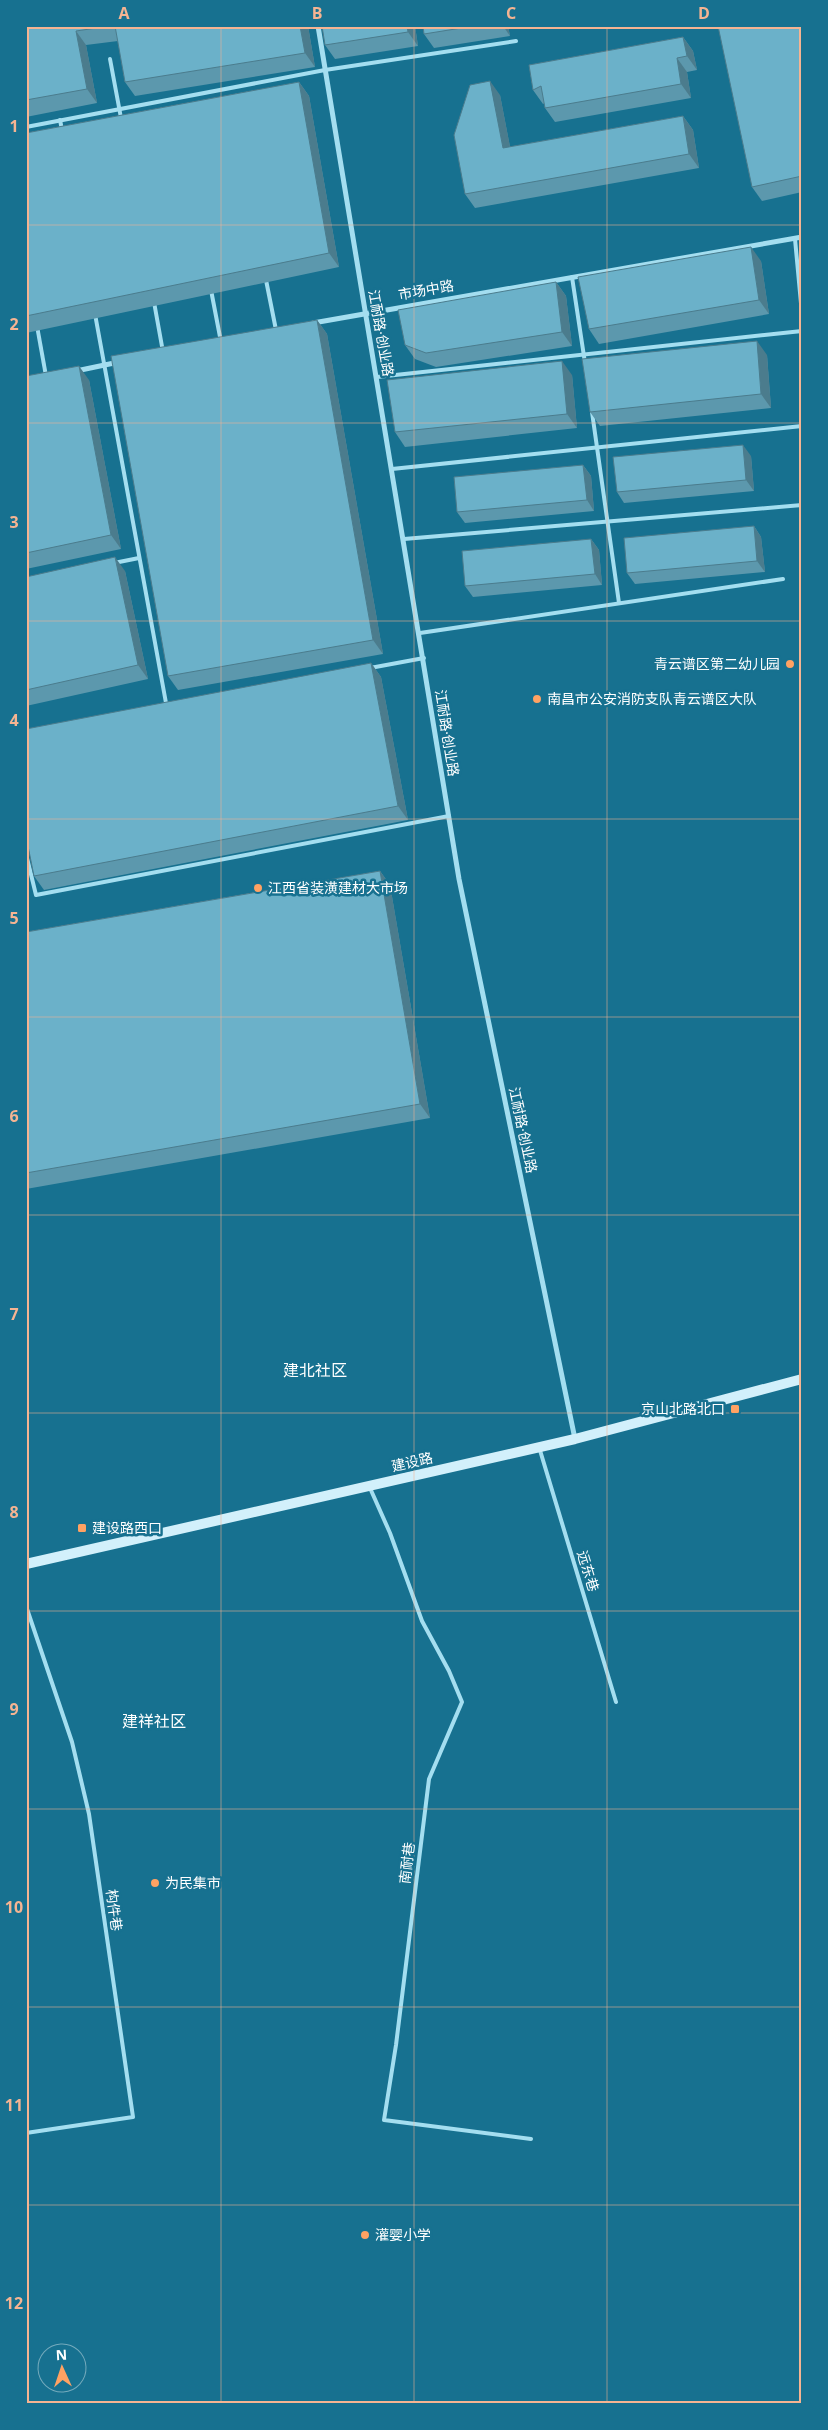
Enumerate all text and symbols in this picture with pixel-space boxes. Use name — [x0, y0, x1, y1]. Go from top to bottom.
text: A — [118, 2, 130, 24]
text: B — [312, 2, 322, 24]
text: C — [506, 2, 516, 24]
text: D — [698, 2, 710, 24]
text: 1 — [9, 115, 19, 137]
street label: 市场中路 — [397, 275, 455, 304]
street label: 江耐路·创业路 — [365, 288, 398, 378]
text: 2 — [9, 313, 19, 335]
text: 3 — [9, 511, 19, 533]
place label: 青云谱区第二幼儿园 — [654, 654, 780, 673]
marker: 青云谱区第二幼儿园 — [784, 658, 796, 670]
street label: 江耐路·创业路 — [431, 688, 464, 778]
place label: 南昌市公安消防支队青云谱区大队 — [547, 689, 757, 708]
marker: 南昌市公安消防支队青云谱区大队 — [531, 693, 543, 705]
text: 4 — [9, 709, 19, 731]
place label: 江西省装潢建材大市场 — [268, 878, 408, 897]
marker: 江西省装潢建材大市场 — [252, 882, 264, 894]
text: 5 — [9, 907, 19, 929]
street label: 江耐路·创业路 — [505, 1085, 542, 1175]
text: 6 — [9, 1105, 19, 1127]
text: 7 — [9, 1303, 19, 1325]
district label: 建北社区 — [283, 1359, 347, 1381]
place label: 京山北路北口 — [641, 1399, 725, 1418]
marker: 京山北路北口 — [729, 1403, 741, 1415]
street label: 建设路 — [389, 1448, 434, 1475]
text: 8 — [9, 1501, 19, 1523]
place label: 建设路西口 — [92, 1518, 162, 1537]
marker: 建设路西口 — [76, 1522, 88, 1534]
street label: 远东巷 — [573, 1548, 604, 1594]
text: 9 — [9, 1698, 19, 1720]
district label: 建祥社区 — [122, 1710, 186, 1732]
street label: 南耐巷 — [395, 1841, 418, 1885]
place label: 为民集市 — [165, 1873, 221, 1892]
marker: 为民集市 — [149, 1877, 161, 1889]
street label: 构件巷 — [102, 1888, 127, 1932]
text: 10 — [5, 1896, 23, 1918]
text: 11 — [5, 2094, 23, 2116]
place label: 灌婴小学 — [375, 2225, 431, 2244]
marker: 灌婴小学 — [359, 2229, 371, 2241]
text: 12 — [5, 2292, 23, 2314]
north arrow — [38, 2342, 88, 2392]
text: N — [55, 2345, 67, 2364]

